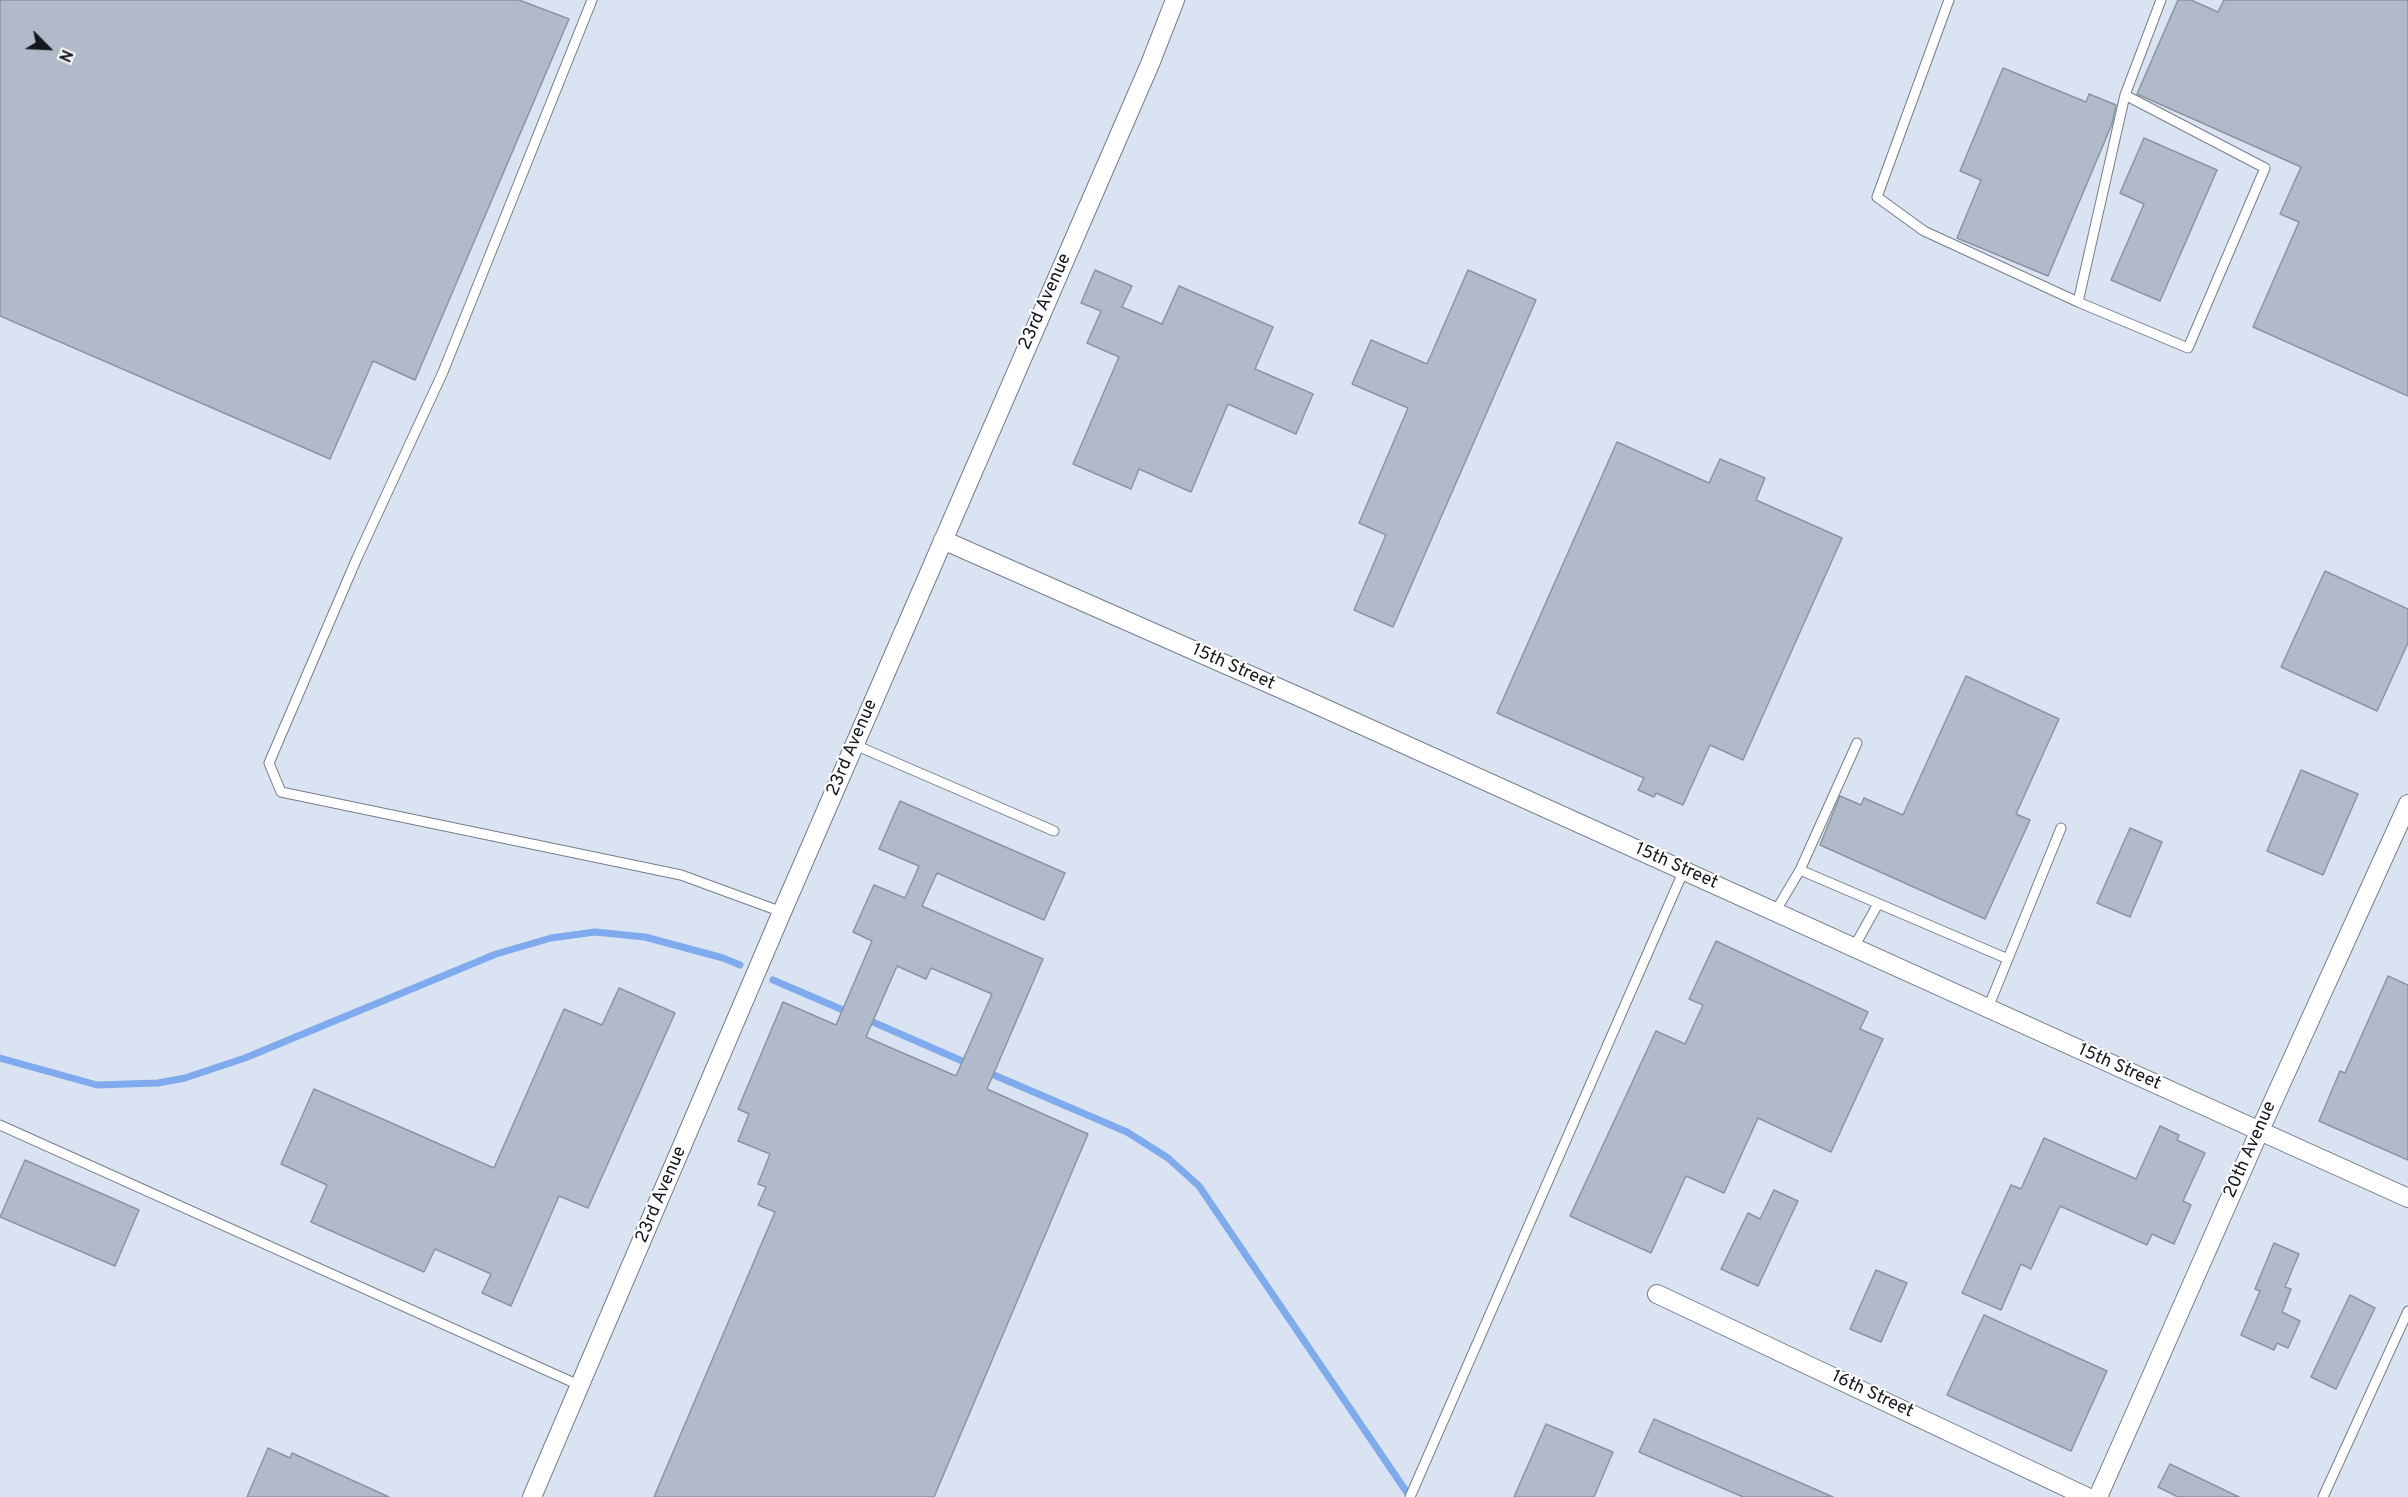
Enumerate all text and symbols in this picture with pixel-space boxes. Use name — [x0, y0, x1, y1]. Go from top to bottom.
north arrow — [18, 18, 78, 78]
text: N — [53, 46, 76, 65]
street label: 23rd Avenue — [1015, 251, 1077, 353]
street label: 15th Street — [1188, 640, 1278, 696]
street label: 23rd Avenue — [823, 696, 883, 800]
street label: 15th Street — [1631, 839, 1721, 895]
street label: 15th Street — [2074, 1040, 2164, 1096]
street label: 20th Avenue — [2220, 1098, 2282, 1202]
street label: 23rd Avenue — [632, 1143, 692, 1247]
street label: 16th Street — [1828, 1367, 1916, 1423]

